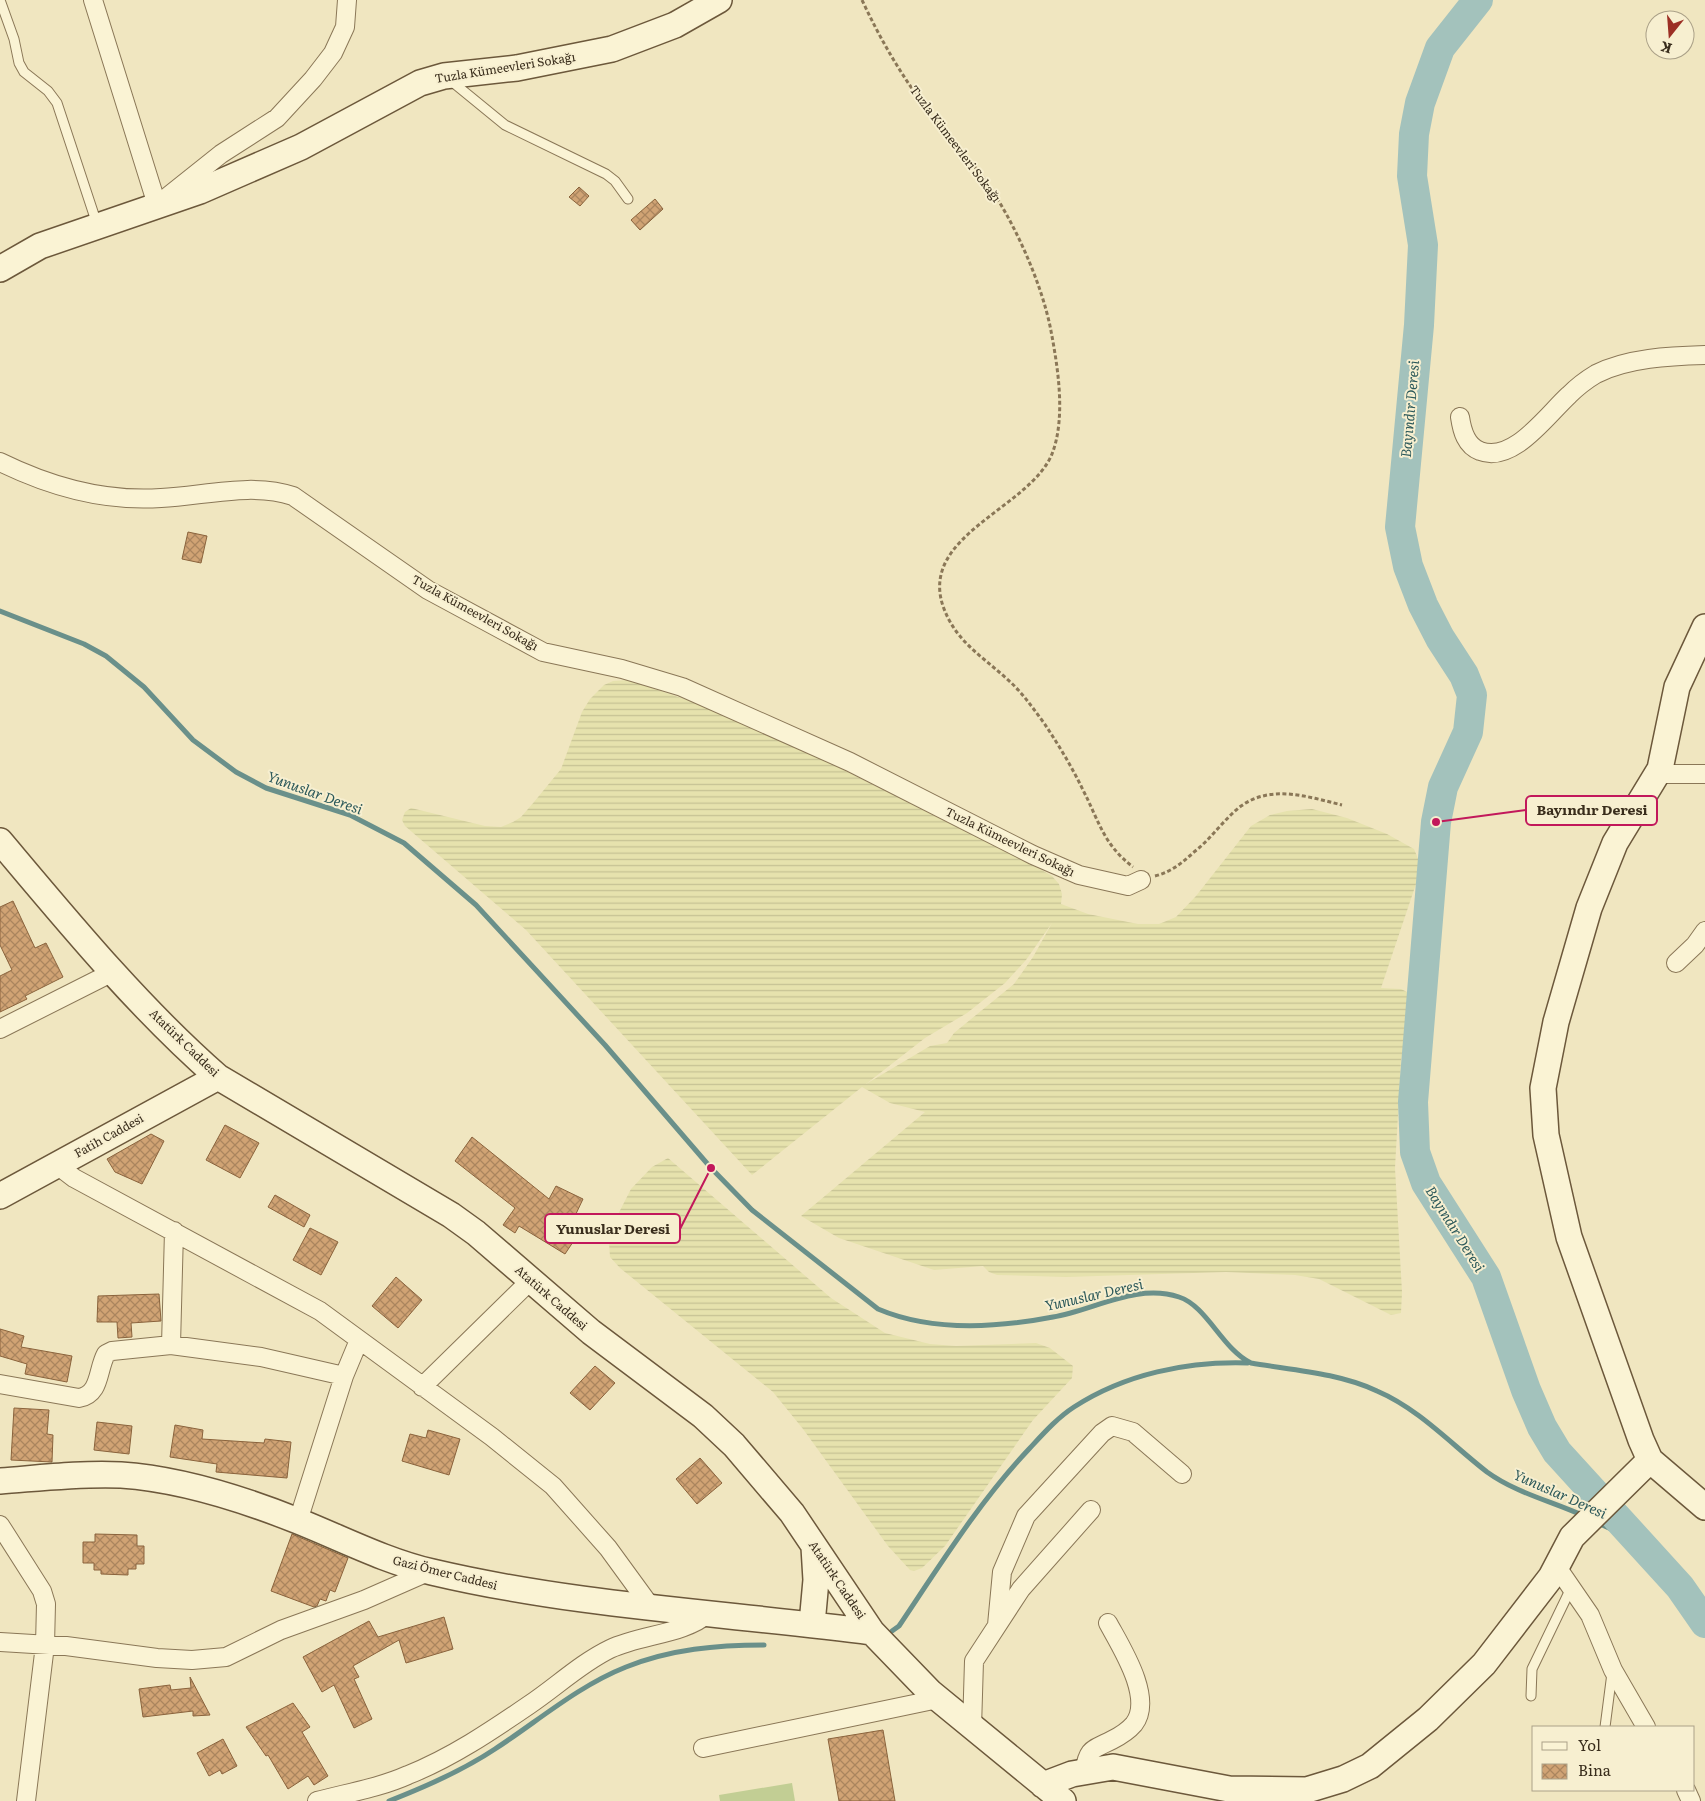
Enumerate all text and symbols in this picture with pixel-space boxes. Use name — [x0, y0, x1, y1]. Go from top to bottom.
north arrow — [1645, 10, 1695, 60]
text: K — [1658, 37, 1674, 60]
street label: Tuzla Kümeevleri Sokağı — [433, 47, 576, 87]
street label: Tuzla Kümeevleri Sokağı — [906, 81, 1006, 206]
water label: Bayındır Deresi — [1395, 359, 1423, 458]
street label: Tuzla Kümeevleri Sokağı — [409, 570, 542, 654]
water label: Yunuslar Deresi — [265, 766, 366, 819]
callout: Bayındır Deresi — [1526, 796, 1657, 825]
text: Bayındır Deresi — [1536, 799, 1648, 819]
street label: Tuzla Kümeevleri Sokağı — [943, 802, 1078, 880]
street label: Atatürk Caddesi — [146, 1004, 224, 1080]
street label: Fatih Caddesi — [71, 1109, 146, 1162]
water label: Bayındır Deresi — [1422, 1182, 1491, 1276]
callout: Yunuslar Deresi — [545, 1214, 680, 1243]
text: Yunuslar Deresi — [556, 1218, 670, 1238]
street label: Atatürk Caddesi — [511, 1261, 592, 1334]
water label: Yunuslar Deresi — [1043, 1273, 1145, 1315]
water label: Yunuslar Deresi — [1511, 1464, 1611, 1523]
street label: Atatürk Caddesi — [805, 1537, 871, 1622]
street label: Gazi Ömer Caddesi — [391, 1550, 499, 1594]
legend — [1532, 1726, 1695, 1791]
text: Yol — [1578, 1733, 1601, 1756]
text: Bina — [1578, 1758, 1612, 1781]

